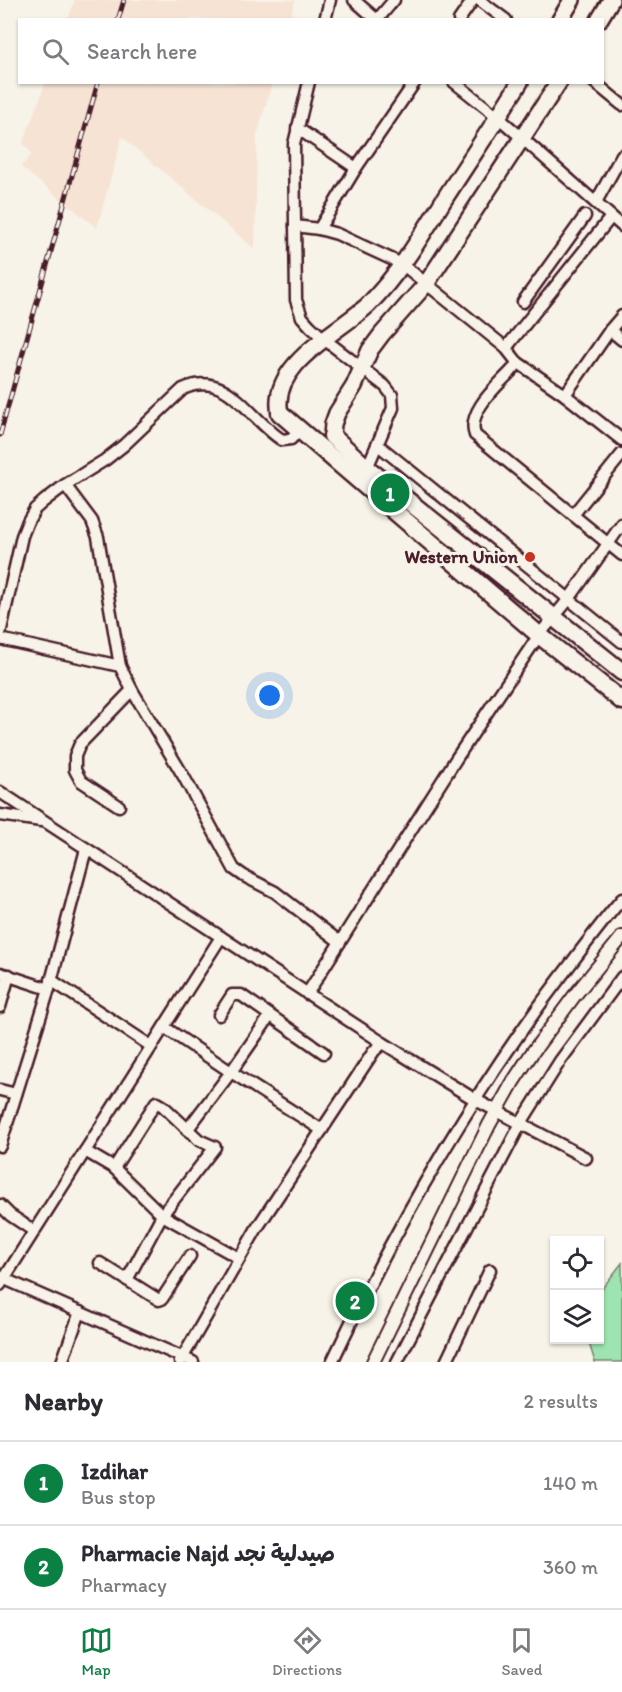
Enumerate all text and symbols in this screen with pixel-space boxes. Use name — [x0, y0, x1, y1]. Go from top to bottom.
search box — [18, 18, 604, 84]
icon: search — [39, 35, 72, 68]
text: Search here — [87, 38, 197, 65]
pin: 1 — [370, 470, 410, 516]
place label: Western Union — [404, 546, 519, 568]
marker: Western Union — [523, 550, 537, 564]
your location — [255, 681, 284, 710]
map controls — [550, 1236, 604, 1344]
button: locate — [550, 1236, 604, 1290]
pin: 2 — [336, 1278, 374, 1324]
button: layers — [550, 1290, 604, 1344]
text: Nearby — [24, 1385, 103, 1417]
text: 2 results — [524, 1389, 598, 1413]
text: Izdihar — [81, 1458, 148, 1485]
text: 1 — [39, 1471, 48, 1495]
text: 140 m — [543, 1471, 598, 1495]
text: Bus stop — [81, 1485, 156, 1509]
text: Pharmacie Najd صيدلية نجد — [81, 1540, 335, 1567]
text: 2 — [38, 1555, 49, 1579]
text: 360 m — [543, 1555, 598, 1579]
text: Pharmacy — [81, 1573, 167, 1597]
tab: Map — [80, 1624, 113, 1679]
tab: Directions — [272, 1624, 342, 1679]
tab: Saved — [502, 1624, 542, 1679]

